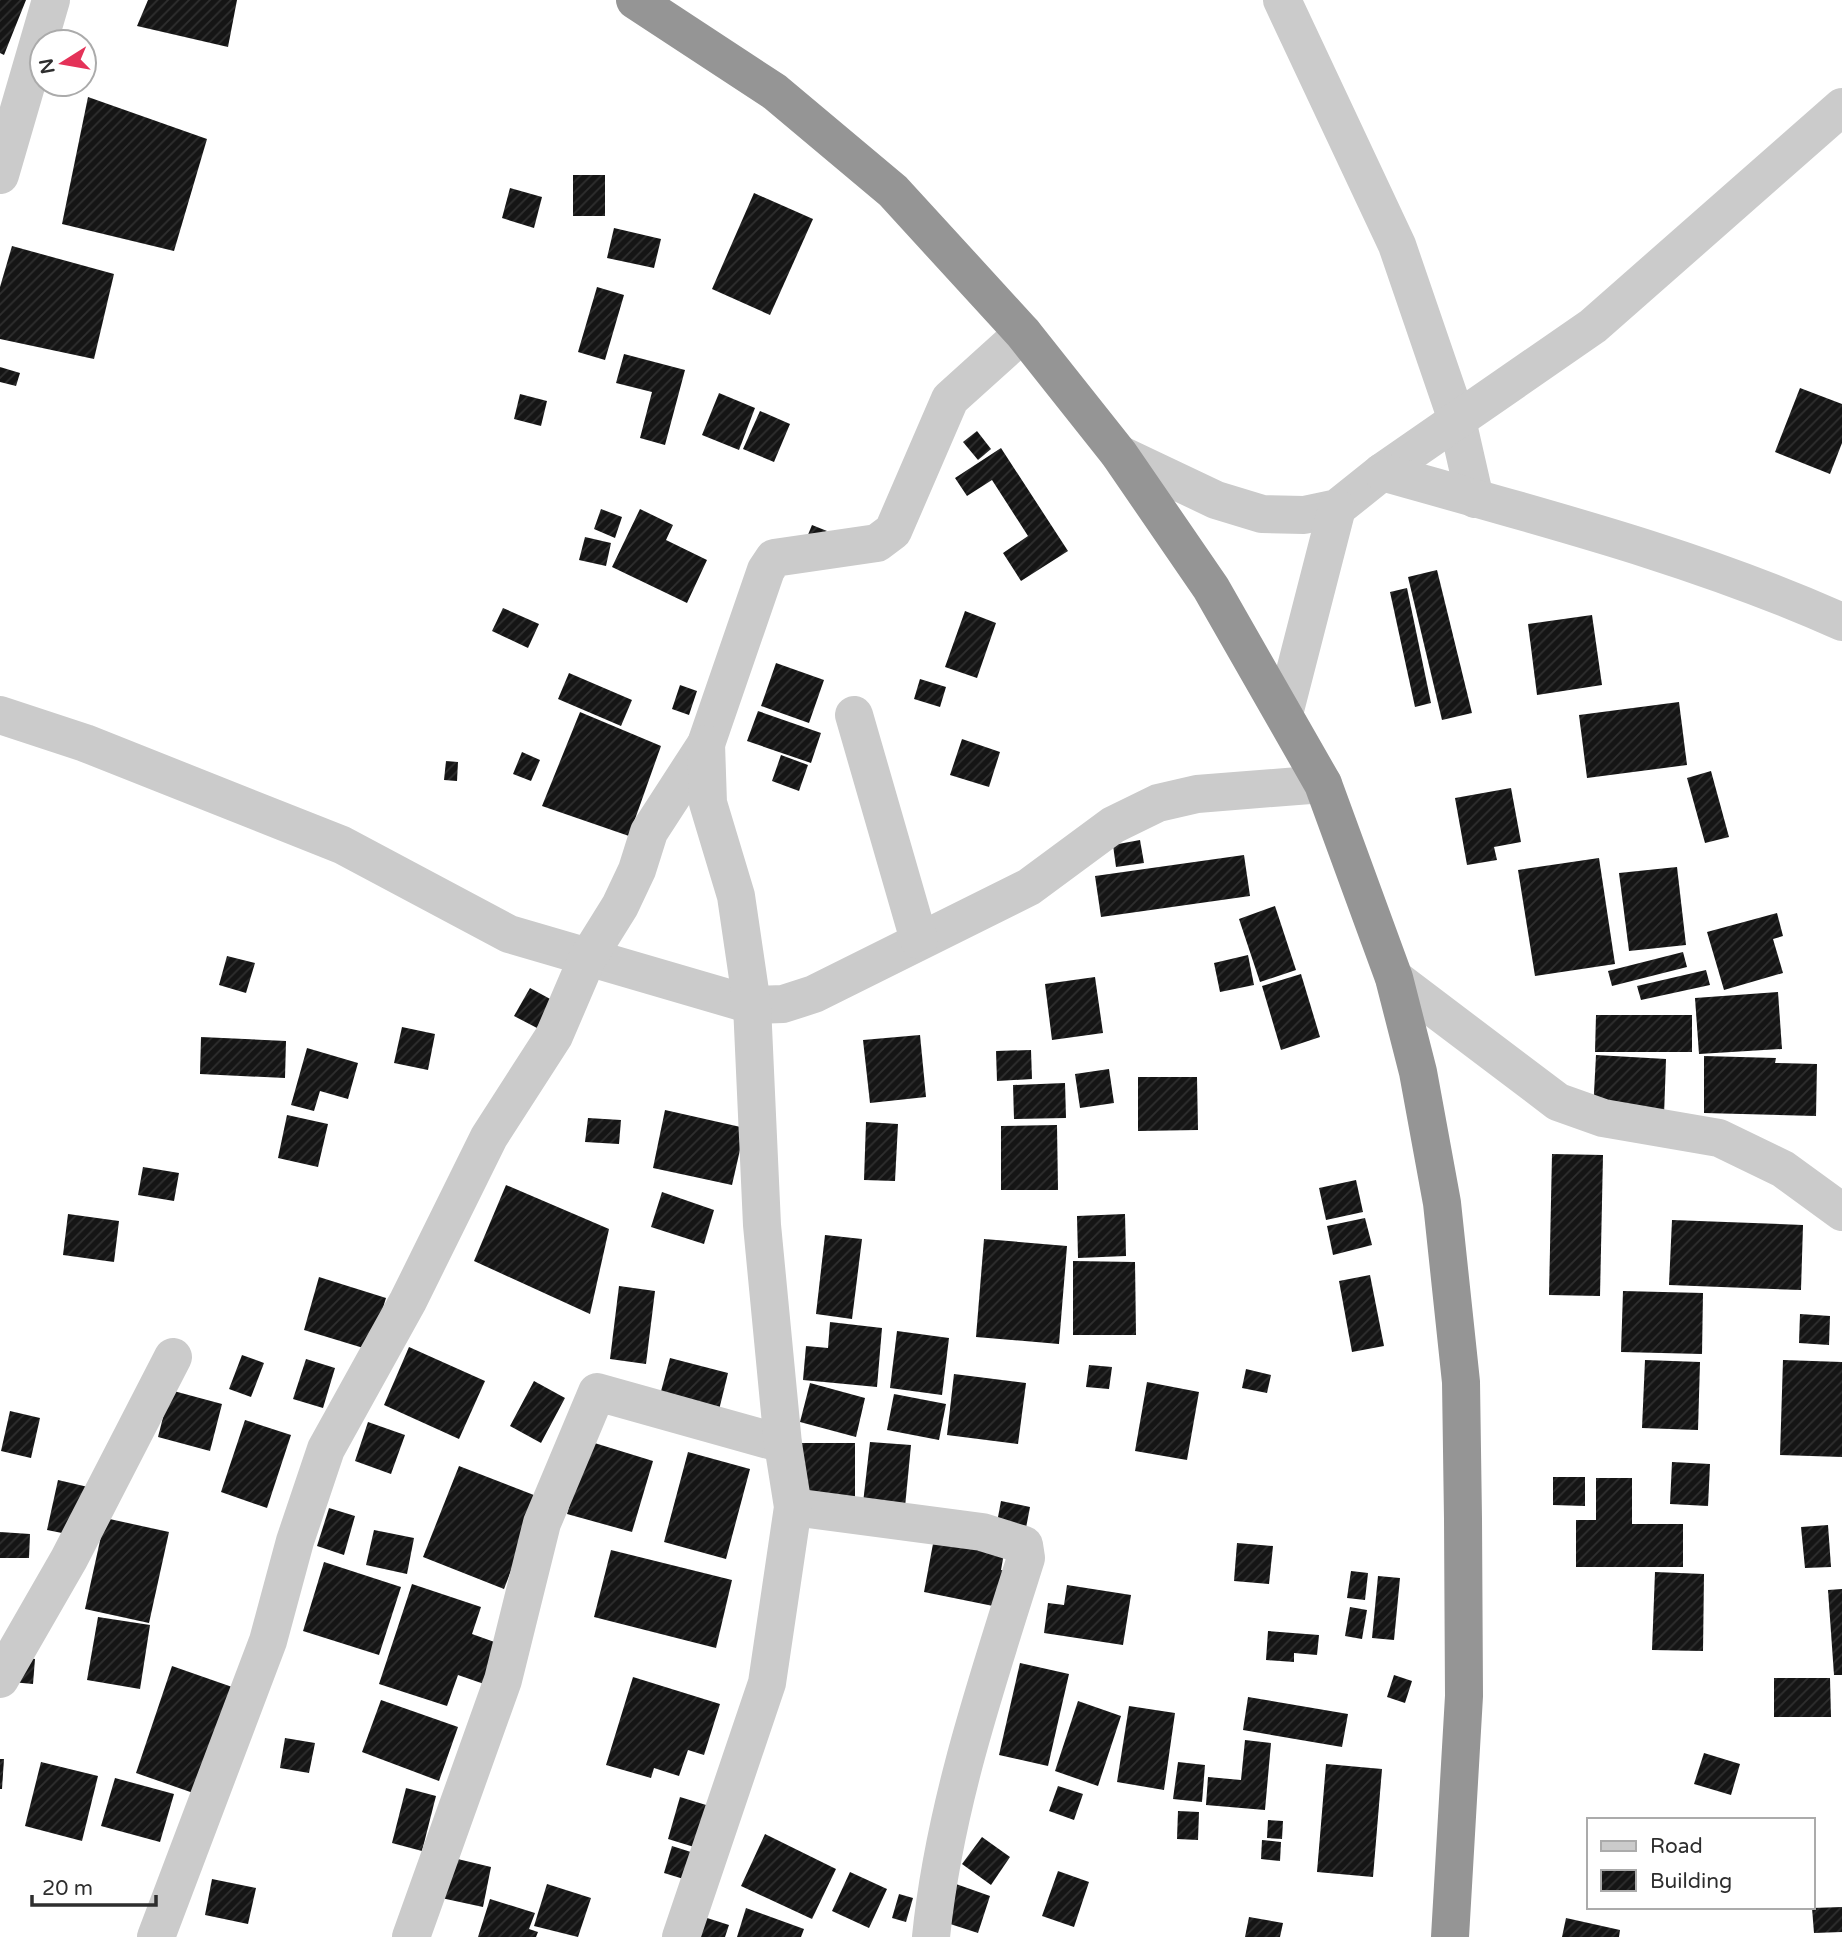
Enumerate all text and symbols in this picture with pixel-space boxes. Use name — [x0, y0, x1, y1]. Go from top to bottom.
north arrow — [28, 28, 98, 98]
text: N — [35, 56, 60, 76]
legend — [1587, 1818, 1814, 1909]
text: Road — [1650, 1834, 1703, 1859]
scale bar — [32, 1864, 156, 1908]
text: Building — [1650, 1869, 1732, 1894]
text: 20 m — [42, 1876, 93, 1901]

